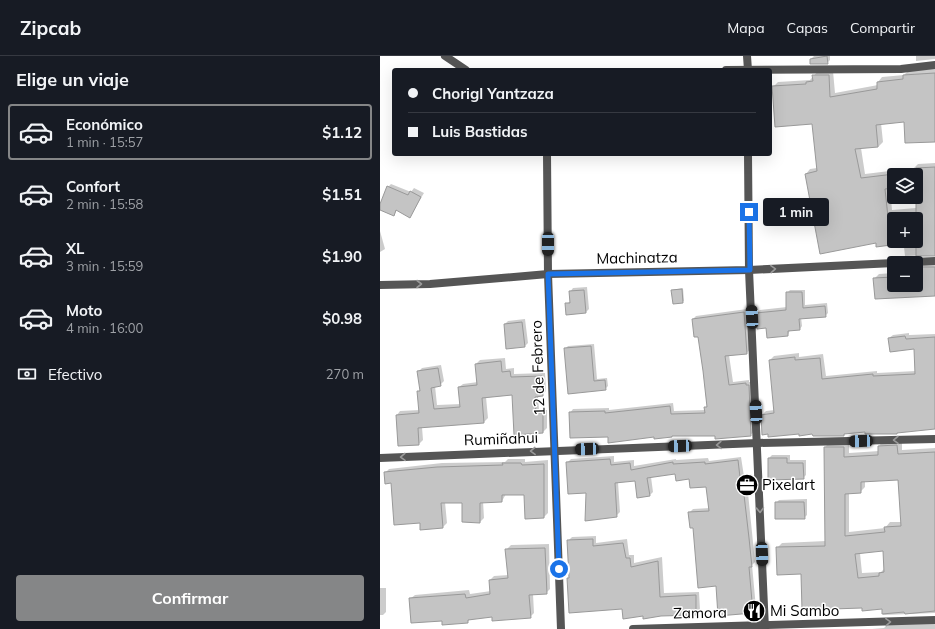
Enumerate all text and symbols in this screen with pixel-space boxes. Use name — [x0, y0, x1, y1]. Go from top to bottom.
text: Zipcab — [20, 16, 81, 40]
text: Mapa — [727, 19, 765, 37]
text: Capas — [787, 19, 828, 37]
text: Compartir — [850, 19, 915, 37]
text: Elige un viaje — [16, 68, 129, 91]
text: Chorigl Yantzaza — [432, 84, 554, 103]
icon: car — [18, 114, 54, 150]
text: Económico — [66, 115, 143, 134]
text: Luis Bastidas — [432, 122, 528, 141]
text: $1.12 — [322, 123, 362, 142]
text: 1 min · 15:57 — [66, 134, 143, 150]
map controls — [887, 168, 923, 292]
button: layers — [887, 168, 923, 204]
icon: car — [18, 176, 54, 212]
text: Confort — [66, 177, 120, 196]
text: $1.51 — [322, 185, 362, 204]
text: 2 min · 15:58 — [66, 196, 143, 212]
callout: 1 min — [763, 198, 829, 226]
route end — [740, 203, 758, 221]
text: 1 min — [779, 204, 813, 220]
button: + — [887, 212, 923, 248]
car — [542, 232, 554, 256]
icon: car — [18, 238, 54, 274]
text: XL — [66, 239, 84, 258]
text: $1.90 — [322, 247, 362, 266]
street label: Machinatza — [596, 247, 678, 268]
button: − — [887, 256, 923, 292]
text: 3 min · 15:59 — [66, 258, 143, 274]
one-way arrow — [770, 264, 776, 273]
one-way arrow — [416, 280, 422, 288]
icon: car — [18, 300, 54, 336]
text: Moto — [66, 301, 102, 320]
car — [745, 305, 759, 329]
text: $0.98 — [322, 309, 362, 328]
text: 4 min · 16:00 — [66, 320, 143, 336]
street label: 12 de Febrero — [526, 320, 549, 416]
icon: cash — [16, 363, 38, 385]
text: Efectivo — [48, 365, 102, 384]
text: 270 m — [326, 366, 364, 382]
car — [749, 400, 763, 424]
street label: Rumiñahui — [463, 428, 539, 449]
car — [849, 435, 873, 447]
one-way arrow — [893, 436, 899, 444]
car — [668, 440, 692, 452]
one-way arrow — [716, 440, 722, 449]
car — [575, 443, 599, 455]
one-way arrow — [530, 447, 536, 456]
one-way arrow — [400, 453, 406, 461]
office icon: Pixelart — [734, 472, 760, 498]
place label: Pixelart — [762, 475, 815, 494]
one-way arrow — [756, 507, 764, 513]
car — [756, 542, 768, 566]
route start — [550, 560, 568, 578]
button: Confirmar — [16, 575, 364, 621]
restaurant icon: Mi Sambo — [741, 598, 767, 624]
place label: Mi Sambo — [770, 601, 839, 620]
street label: Zamora — [673, 603, 727, 622]
one-way arrow — [885, 618, 891, 626]

